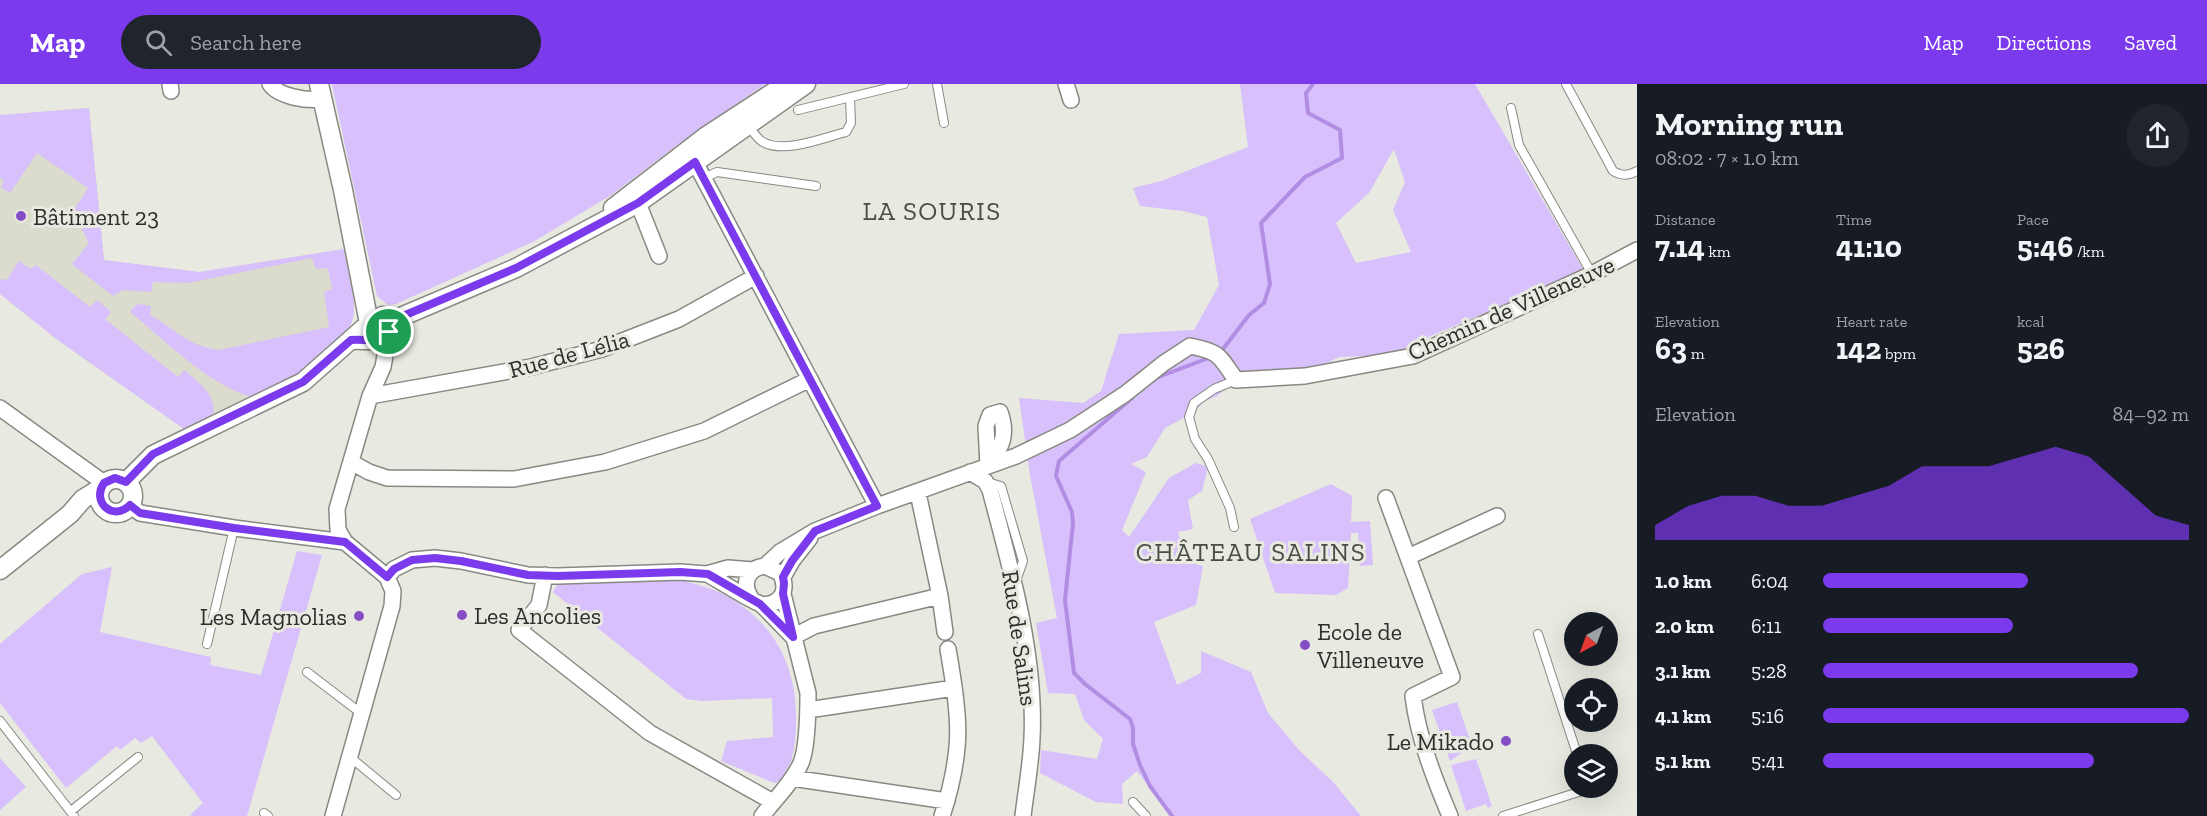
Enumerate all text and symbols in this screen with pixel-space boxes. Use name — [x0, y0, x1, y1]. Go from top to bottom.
search box — [121, 15, 541, 69]
text: Map — [30, 26, 85, 59]
icon: search — [142, 26, 175, 59]
text: Search here — [190, 29, 302, 56]
text: Map — [1924, 30, 1964, 55]
text: Directions — [1997, 30, 2091, 55]
text: Saved — [2124, 30, 2177, 55]
text: Morning run — [1655, 104, 1843, 143]
button: share — [2126, 104, 2189, 167]
text: 08:02 · 7 × 1.0 km — [1655, 146, 1799, 170]
district label: LA SOURIS — [862, 195, 1002, 227]
place label: Bâtiment 23 — [33, 202, 159, 231]
marker: Bâtiment 23 — [14, 209, 28, 223]
text: Distance — [1655, 210, 1716, 229]
text: Time — [1836, 210, 1872, 229]
text: Pace — [2017, 210, 2049, 229]
text: 7.14 — [1655, 229, 1705, 265]
text: 41:10 — [1836, 229, 1902, 265]
text: 5:46 — [2017, 229, 2073, 265]
text: km — [1705, 242, 1731, 261]
text: /km — [2073, 242, 2104, 261]
street label: Chemin de Villeneuve — [1403, 249, 1619, 367]
pin — [363, 306, 414, 357]
text: Elevation — [1655, 312, 1720, 331]
text: Heart rate — [1836, 312, 1907, 331]
text: kcal — [2017, 312, 2044, 331]
icon: arrive — [372, 315, 405, 348]
street label: Rue de Lélia — [505, 324, 633, 384]
text: 63 — [1655, 331, 1687, 367]
text: 142 — [1836, 331, 1881, 367]
text: 526 — [2017, 331, 2065, 367]
text: m — [1687, 344, 1705, 363]
text: bpm — [1881, 344, 1916, 363]
text: Elevation — [1655, 402, 1736, 426]
text: 84–92 m — [2113, 402, 2189, 426]
district label: CHÂTEAU SALINS — [1136, 536, 1366, 568]
street label: Rue de Salins — [996, 568, 1044, 708]
text: 1.0 km — [1655, 569, 1711, 593]
text: 6:04 — [1751, 569, 1788, 593]
place label: Les Ancolies — [474, 601, 601, 630]
place label: Les Magnolias — [200, 602, 347, 631]
marker: Les Ancolies — [455, 608, 469, 622]
marker: Les Magnolias — [352, 609, 366, 623]
north arrow — [1564, 612, 1618, 666]
map controls — [1564, 612, 1618, 798]
text: 2.0 km — [1655, 614, 1714, 638]
text: 6:11 — [1751, 614, 1782, 638]
place label: Ecole de Villeneuve — [1316, 617, 1424, 674]
marker: Ecole de Villeneuve — [1298, 638, 1312, 652]
text: 3.1 km — [1655, 659, 1711, 683]
text: 5:28 — [1751, 659, 1787, 683]
button: locate — [1564, 678, 1618, 732]
text: 4.1 km — [1655, 704, 1711, 728]
text: 5:16 — [1751, 704, 1784, 728]
place label: Le Mikado — [1387, 727, 1494, 756]
marker: Le Mikado — [1499, 734, 1513, 748]
button: layers — [1564, 744, 1618, 798]
text: 5.1 km — [1655, 749, 1710, 773]
text: 5:41 — [1751, 749, 1784, 773]

